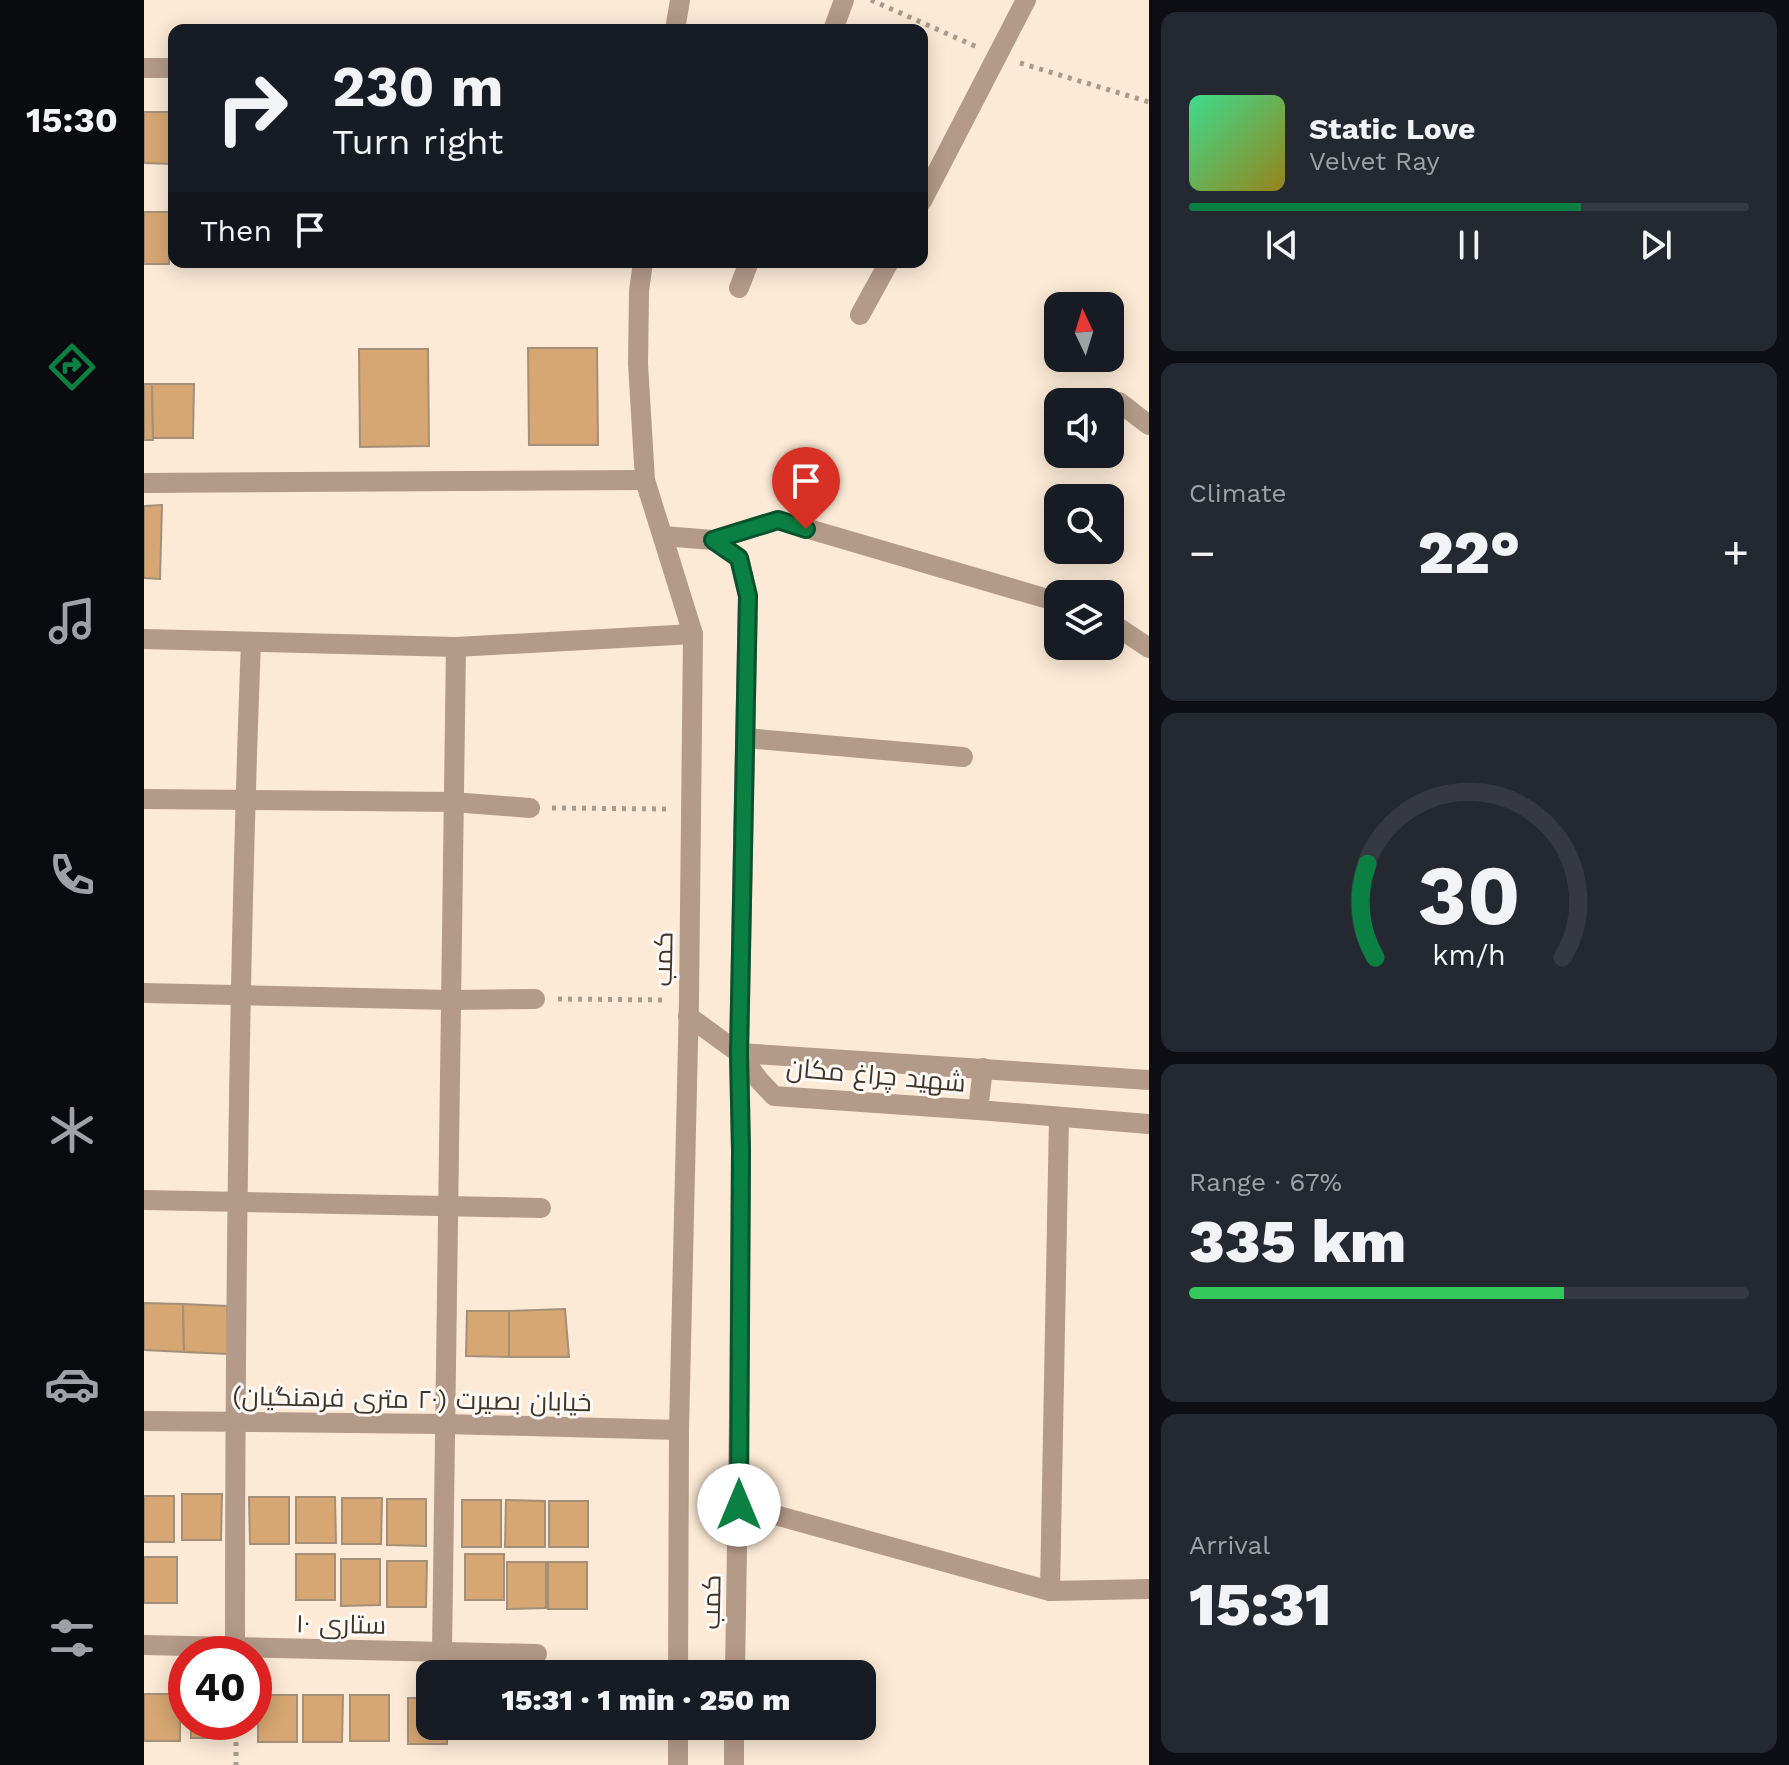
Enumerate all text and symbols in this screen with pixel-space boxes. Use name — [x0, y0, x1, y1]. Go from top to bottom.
text: 230 m — [332, 54, 503, 120]
icon: right — [200, 56, 304, 160]
text: 15:30 — [26, 99, 118, 141]
text: Static Love — [1309, 111, 1475, 146]
text: Turn right — [332, 121, 503, 163]
text: Velvet Ray — [1309, 146, 1440, 176]
icon: arrive — [288, 208, 332, 252]
text: Then — [200, 213, 272, 248]
icon: previous — [1260, 223, 1304, 267]
icon: pause — [1447, 223, 1491, 267]
icon: next — [1634, 223, 1678, 267]
north arrow — [1044, 292, 1124, 372]
map controls — [1044, 292, 1124, 660]
icon: directions — [44, 339, 100, 395]
button: sound — [1044, 388, 1124, 468]
pin — [772, 447, 840, 529]
icon: arrive — [784, 459, 828, 503]
text: Climate — [1189, 478, 1287, 508]
button: search — [1044, 484, 1124, 564]
text: 22° — [1418, 517, 1520, 588]
text: − — [1189, 527, 1216, 579]
text: + — [1722, 527, 1749, 579]
button: layers — [1044, 580, 1124, 660]
icon: music — [44, 593, 100, 649]
icon: phone — [44, 847, 100, 903]
text: 30 — [1418, 847, 1520, 944]
street label: کمب — [648, 931, 678, 987]
text: km/h — [1432, 939, 1506, 973]
street label: شهید چراغ مکان — [785, 1052, 967, 1100]
icon: climate — [44, 1102, 100, 1158]
text: Range · 67% — [1189, 1167, 1342, 1197]
text: 335 km — [1189, 1206, 1406, 1277]
icon: car — [44, 1356, 100, 1412]
street label: خیابان بصیرت (۲۰ متری فرهنگیان) — [232, 1381, 592, 1417]
position arrow — [697, 1463, 781, 1547]
text: Arrival — [1189, 1530, 1270, 1560]
text: 15:31 — [1189, 1569, 1332, 1640]
street label: کمب — [696, 1574, 726, 1630]
street label: ستاری ۱۰ — [296, 1608, 386, 1640]
icon: filters — [44, 1610, 100, 1666]
speed limit sign: 40 — [168, 1636, 272, 1740]
text: 15:31 · 1 min · 250 m — [502, 1682, 790, 1717]

